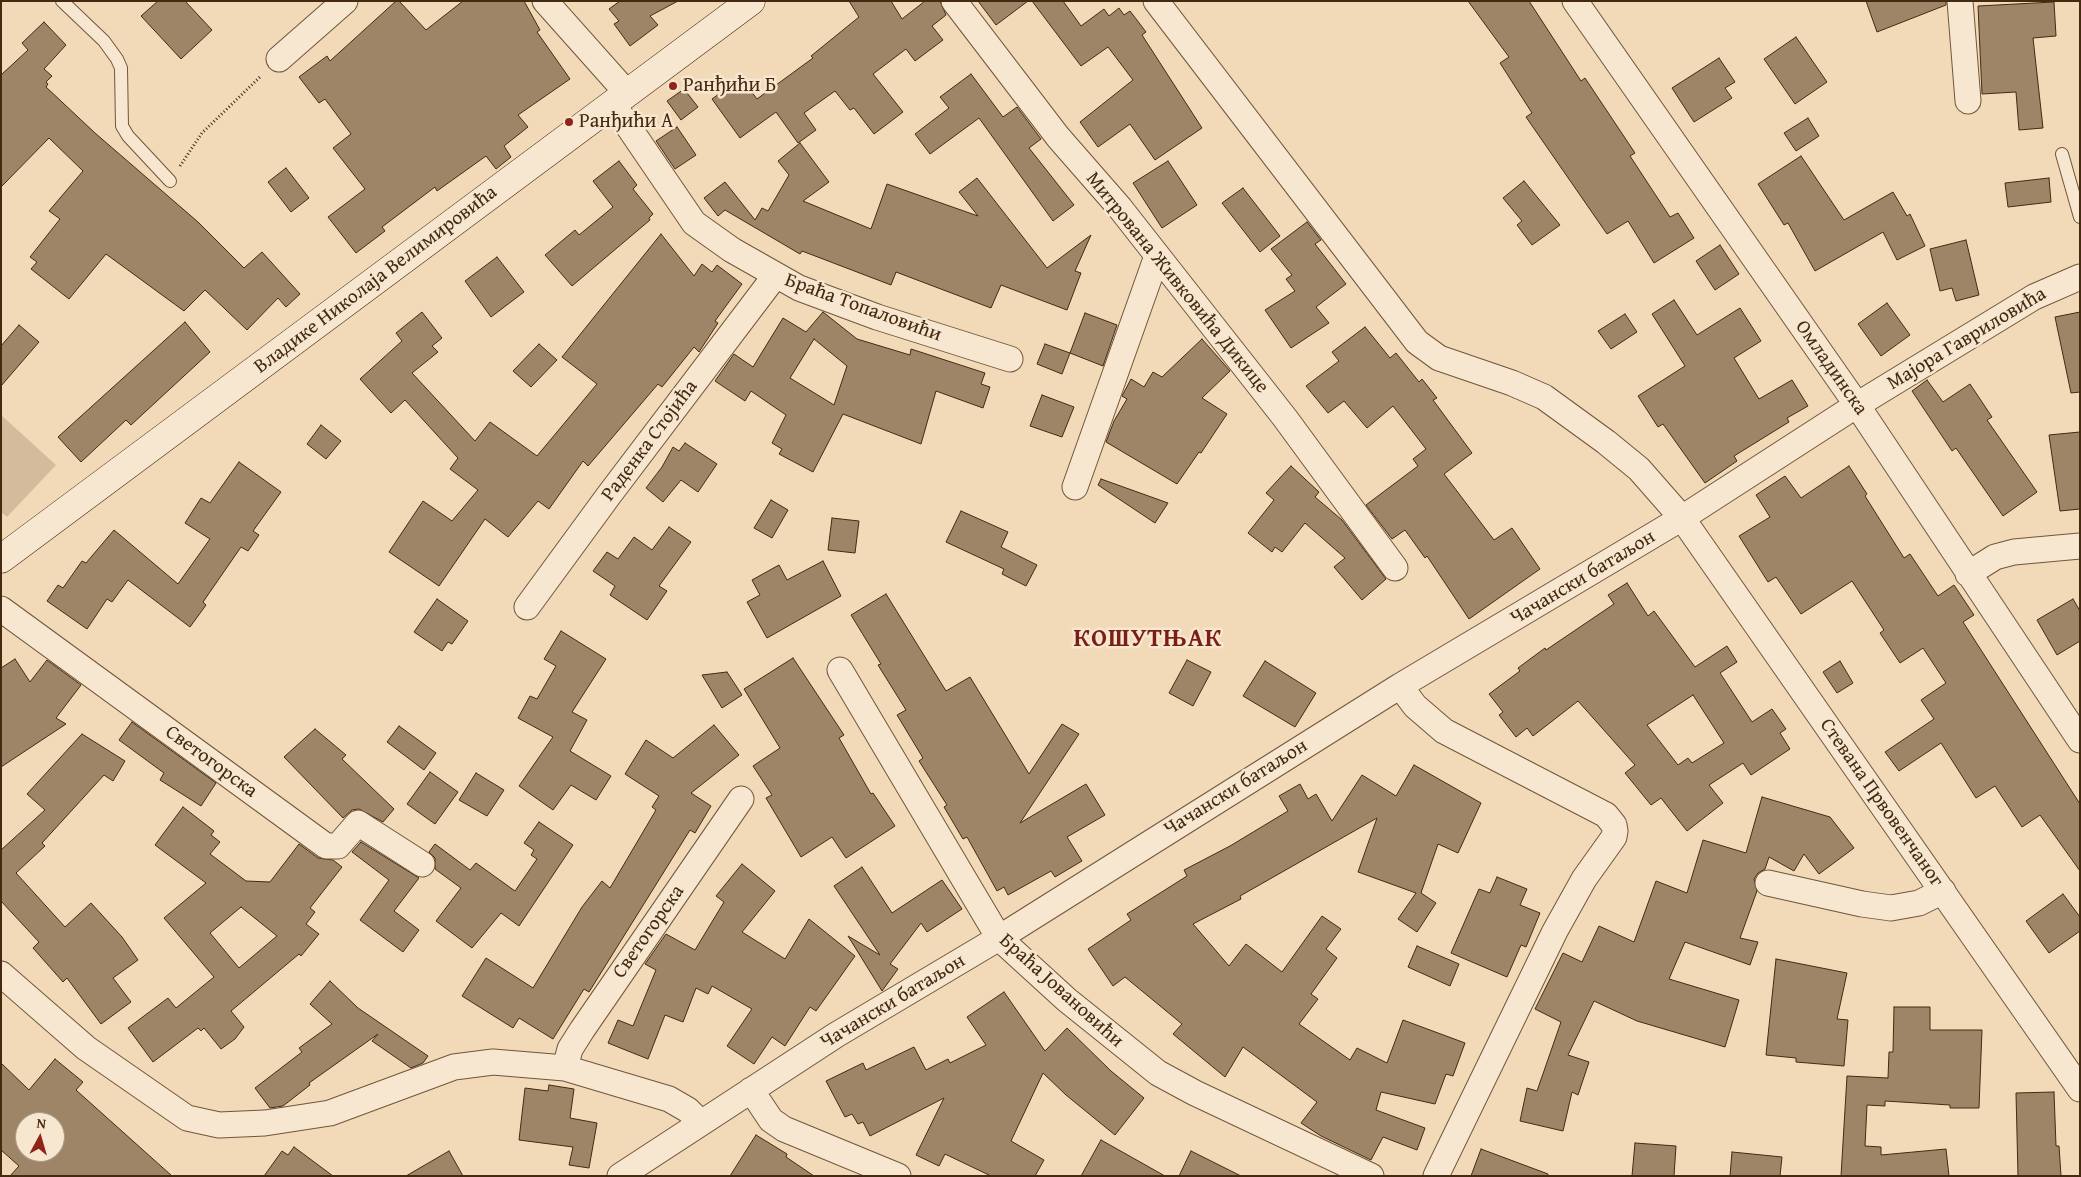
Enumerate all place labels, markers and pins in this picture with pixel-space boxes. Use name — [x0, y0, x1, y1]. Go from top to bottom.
place label: Ранђићи Б — [683, 74, 776, 98]
marker: Ранђићи Б — [667, 80, 679, 92]
place label: Ранђићи А — [579, 110, 673, 134]
marker: Ранђићи А — [563, 116, 575, 128]

